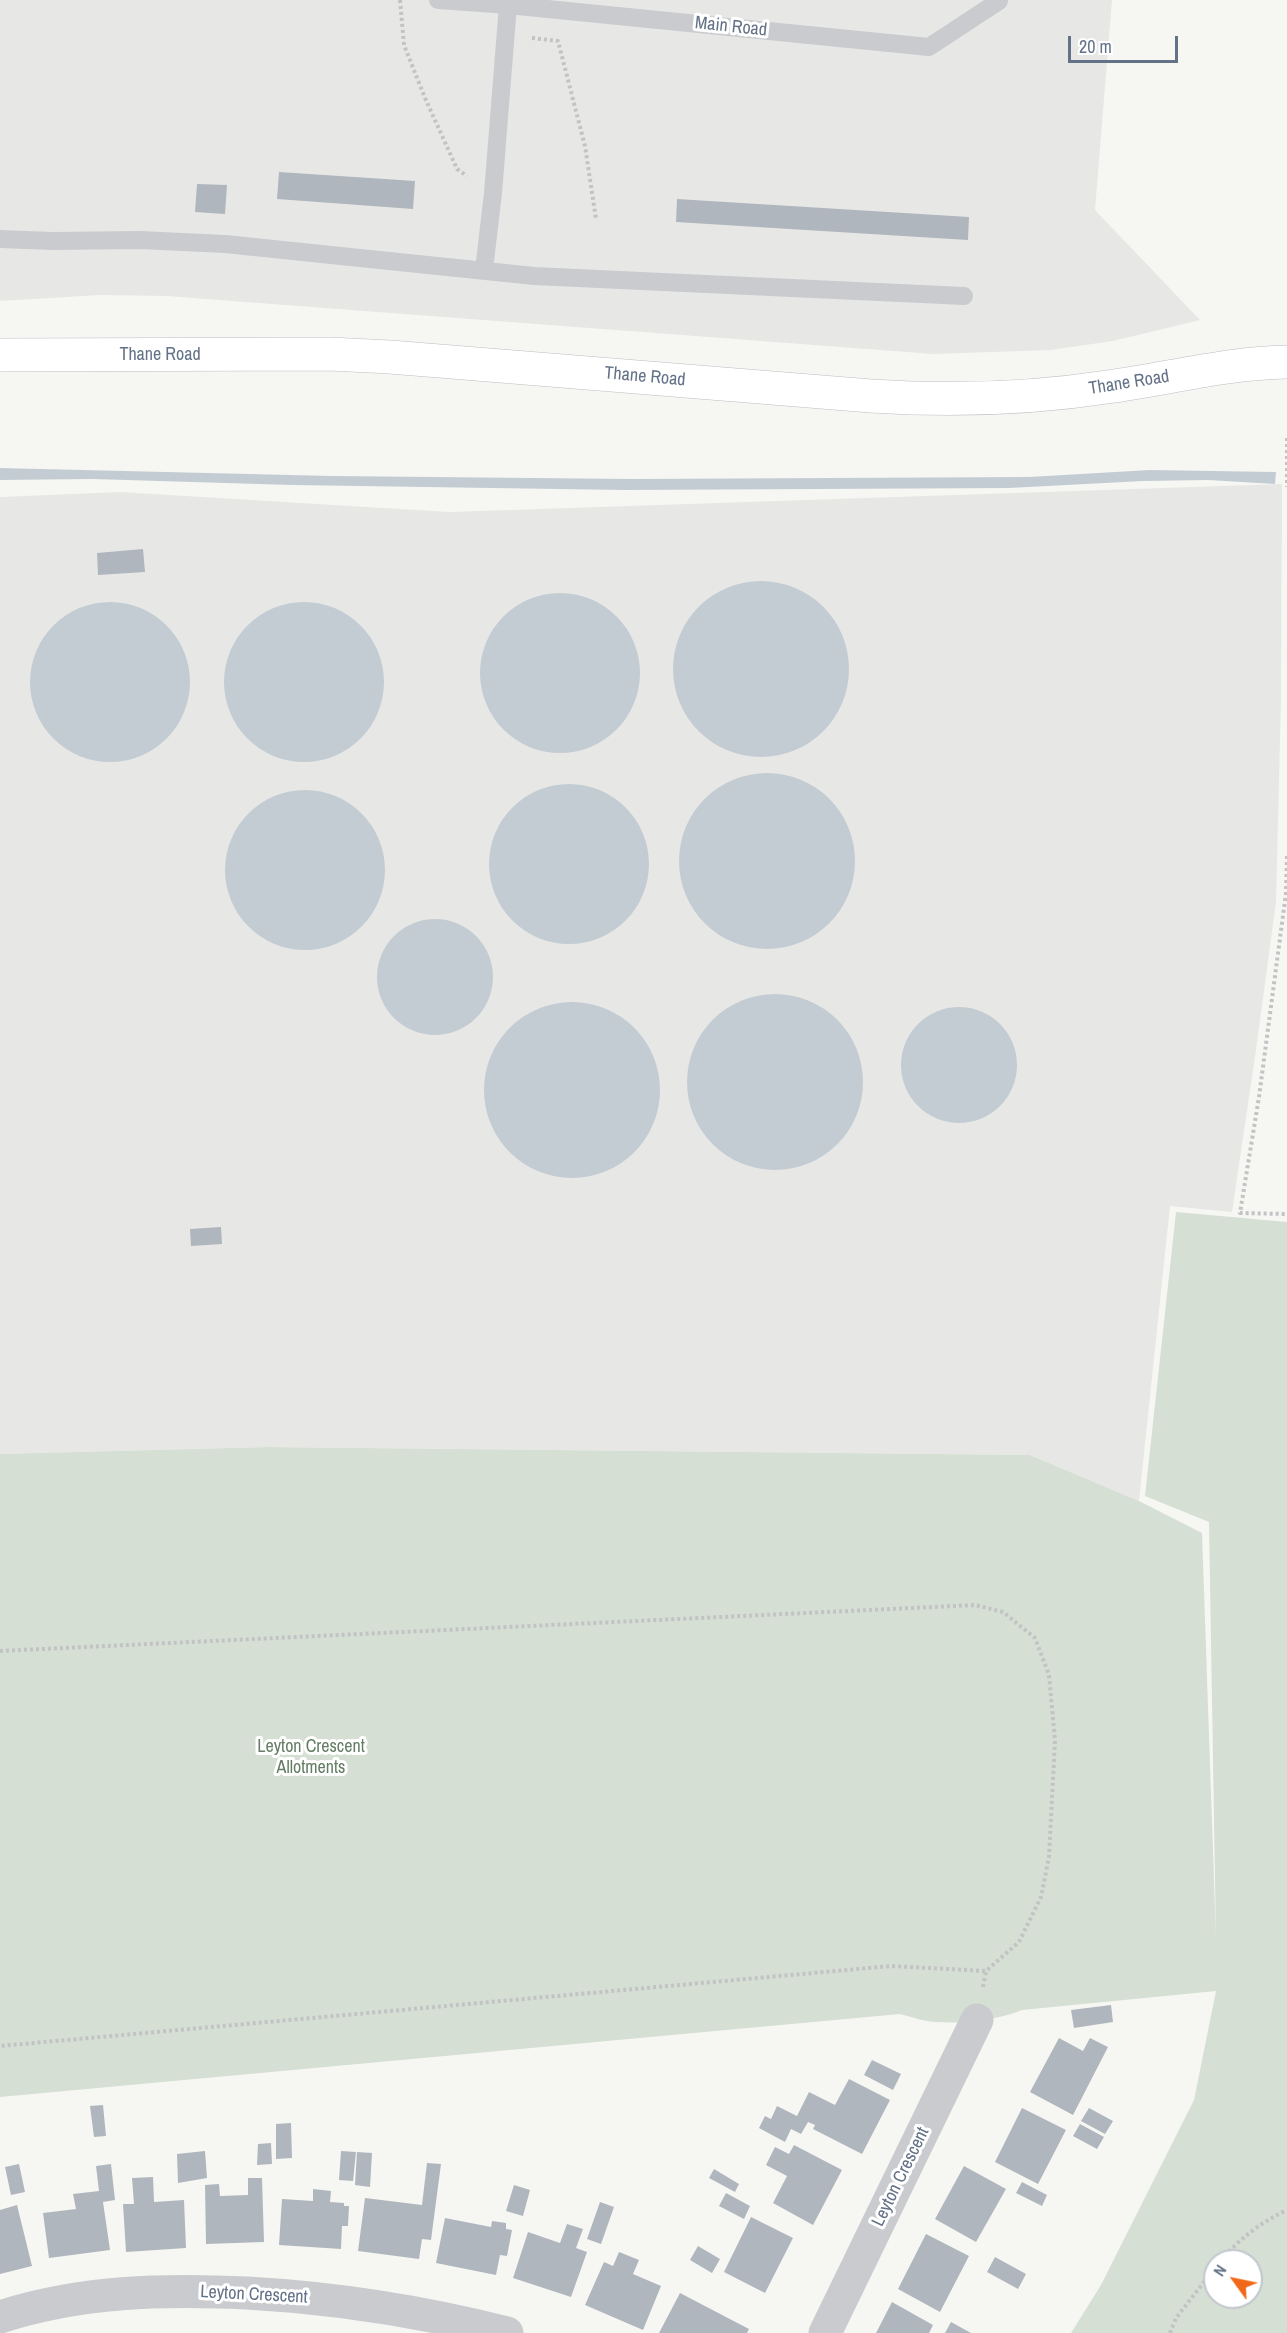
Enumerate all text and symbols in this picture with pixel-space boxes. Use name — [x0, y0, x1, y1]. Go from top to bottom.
street label: Main Road — [694, 12, 768, 42]
scale bar — [1071, 24, 1180, 62]
text: 20 m — [1079, 34, 1112, 59]
street label: Thane Road — [119, 344, 201, 366]
street label: Thane Road — [604, 363, 686, 391]
street label: Thane Road — [1087, 366, 1171, 400]
park label: Leyton Crescent Allotments — [257, 1736, 365, 1778]
street label: Leyton Crescent — [868, 2124, 934, 2230]
north arrow — [1203, 2249, 1263, 2309]
text: N — [1208, 2260, 1231, 2280]
street label: Leyton Crescent — [200, 2281, 308, 2309]

